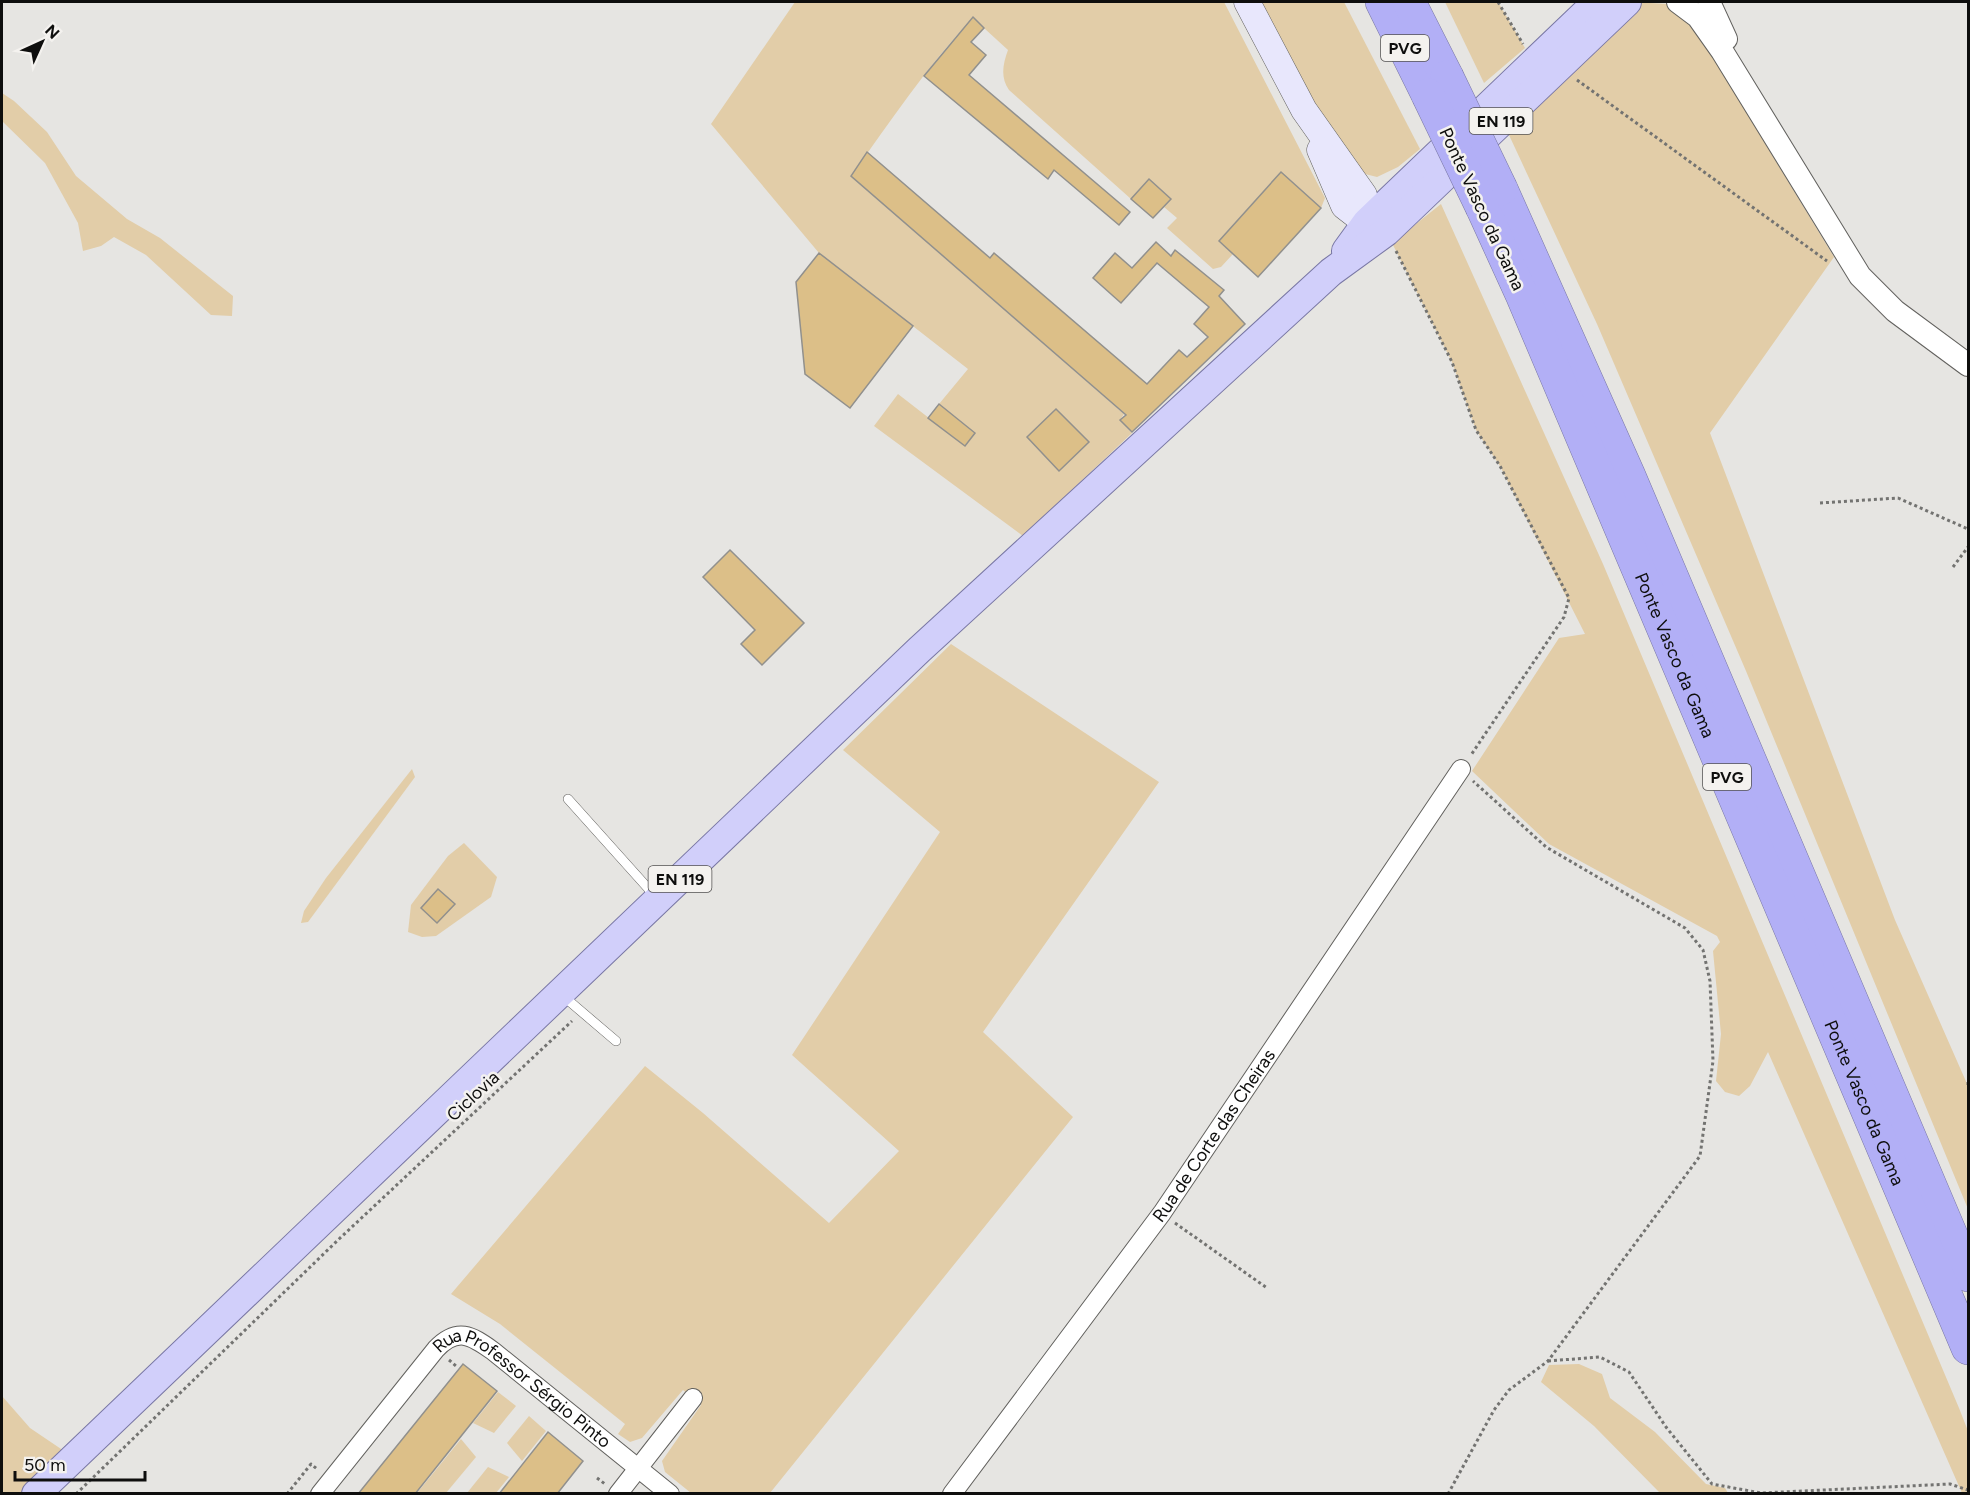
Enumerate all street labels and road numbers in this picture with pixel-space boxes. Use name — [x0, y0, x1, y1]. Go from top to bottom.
road number: PVG — [1381, 35, 1429, 61]
road number: EN 119 — [1470, 108, 1532, 134]
street label: Ponte Vasco da Gama — [1435, 124, 1529, 294]
street label: Ponte Vasco da Gama — [1630, 569, 1719, 741]
road number: PVG — [1703, 764, 1751, 790]
road number: EN 119 — [648, 866, 712, 892]
street label: Ponte Vasco da Gama — [1819, 1017, 1909, 1189]
street label: Rua de Corte das Cheiras — [1148, 1045, 1280, 1227]
street label: Ciclovia — [442, 1066, 504, 1126]
street label: Rua Professor Sérgio Pinto — [428, 1324, 615, 1453]

